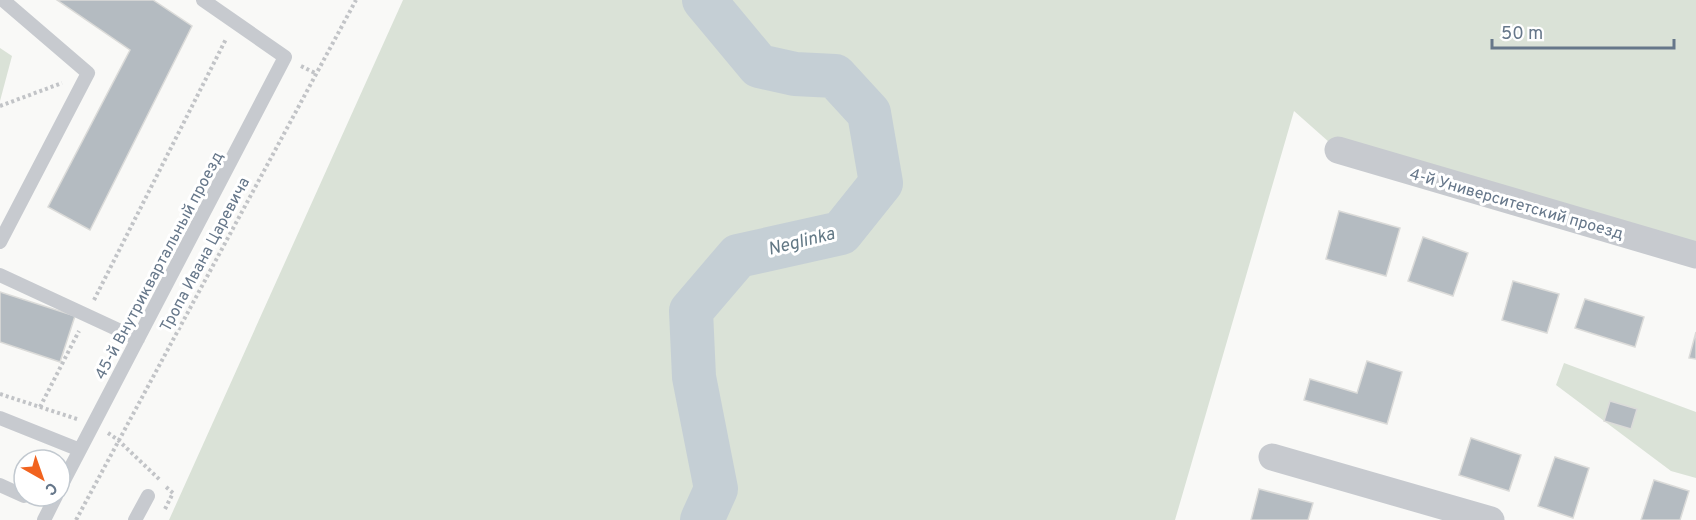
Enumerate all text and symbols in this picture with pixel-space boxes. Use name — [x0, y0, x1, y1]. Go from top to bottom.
scale bar — [1492, 12, 1674, 50]
text: 50 m — [1501, 23, 1543, 46]
street label: 45-й Внутриквартальный проезд — [91, 149, 228, 383]
street label: 4-й Университетский проезд — [1407, 165, 1626, 245]
street label: Тропа Ивана Царевича — [156, 174, 255, 336]
water label: Neglinka — [766, 223, 838, 262]
north arrow — [12, 448, 72, 508]
text: С — [40, 477, 61, 499]

